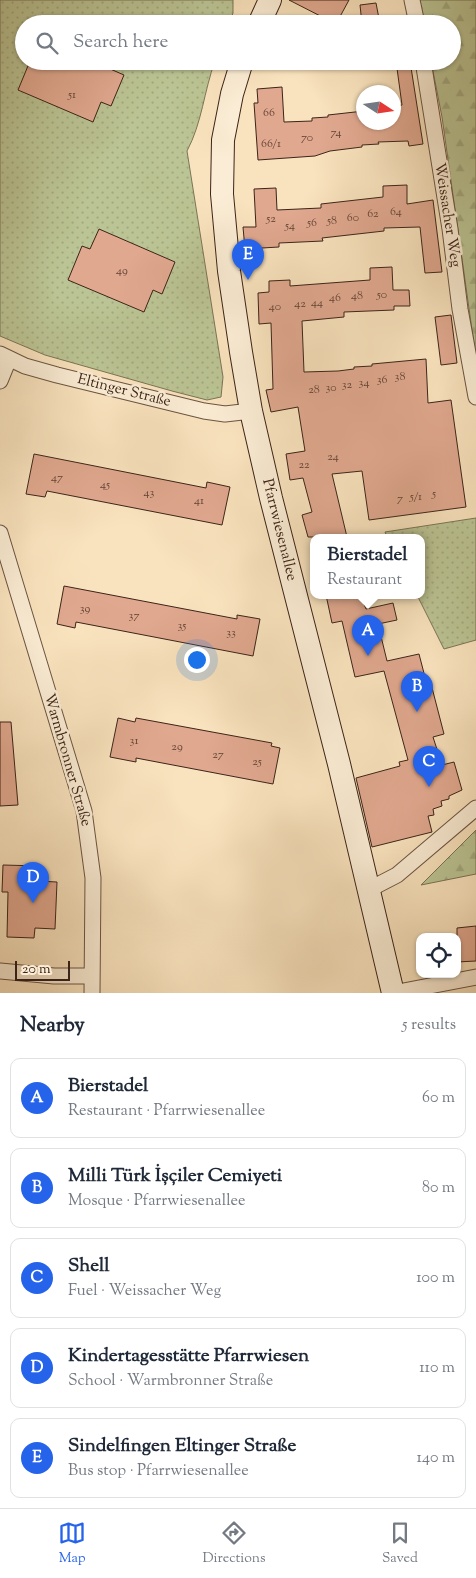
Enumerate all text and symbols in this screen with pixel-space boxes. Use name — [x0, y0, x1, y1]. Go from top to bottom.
search box — [15, 15, 461, 70]
icon: search — [33, 29, 61, 57]
text: Search here — [73, 29, 168, 56]
north arrow — [356, 85, 401, 130]
house number: 51 — [67, 86, 76, 104]
house number: 66 — [263, 104, 275, 122]
house number: 74 — [330, 124, 342, 142]
house number: 70 — [301, 129, 313, 147]
house number: 66/1 — [261, 135, 281, 153]
street label: Weissacher Weg — [428, 161, 466, 269]
house number: 64 — [390, 203, 402, 221]
house number: 62 — [367, 205, 379, 223]
house number: 60 — [347, 209, 359, 227]
house number: 52 — [265, 210, 276, 228]
house number: 58 — [326, 212, 337, 230]
house number: 56 — [306, 214, 317, 232]
house number: 54 — [284, 217, 295, 235]
pin: E — [232, 239, 264, 280]
house number: 49 — [116, 262, 128, 280]
house number: 50 — [376, 286, 387, 304]
house number: 48 — [351, 287, 363, 305]
house number: 46 — [329, 289, 341, 307]
house number: 44 — [311, 294, 323, 312]
house number: 42 — [294, 295, 306, 313]
house number: 40 — [269, 298, 281, 316]
house number: 38 — [395, 368, 405, 386]
street label: Eltinger Straße — [75, 369, 173, 413]
house number: 36 — [377, 371, 387, 389]
house number: 34 — [359, 374, 369, 392]
house number: 32 — [342, 376, 353, 394]
house number: 30 — [325, 379, 337, 397]
house number: 28 — [308, 381, 320, 399]
house number: 24 — [327, 448, 339, 466]
house number: 22 — [298, 456, 310, 474]
house number: 47 — [51, 469, 63, 487]
house number: 45 — [100, 476, 110, 494]
street label: Pfarrwiesenallee — [256, 477, 302, 583]
house number: 43 — [144, 484, 155, 502]
house number: 5 — [431, 485, 436, 503]
house number: 5/1 — [409, 488, 422, 506]
house number: 7 — [397, 490, 403, 508]
house number: 41 — [194, 492, 204, 510]
popup — [310, 534, 425, 599]
text: Bierstadel — [327, 542, 408, 569]
text: Restaurant — [327, 569, 402, 592]
house number: 39 — [80, 600, 90, 618]
house number: 37 — [129, 607, 139, 625]
pin: A — [352, 615, 384, 656]
house number: 35 — [178, 617, 186, 635]
house number: 33 — [226, 624, 236, 642]
your location — [184, 647, 210, 673]
pin: B — [401, 671, 433, 712]
street label: Warmbronner Straße — [38, 691, 96, 829]
house number: 31 — [130, 732, 138, 750]
house number: 29 — [171, 738, 183, 756]
house number: 27 — [212, 746, 224, 764]
pin: C — [413, 746, 445, 787]
house number: 25 — [252, 753, 262, 771]
pin: D — [17, 862, 49, 903]
map controls — [416, 933, 461, 978]
button: locate — [416, 933, 461, 978]
scale bar — [15, 958, 70, 981]
text: 20 m — [22, 960, 51, 980]
text: Nearby — [20, 1011, 85, 1041]
text: 5 results — [402, 1014, 456, 1037]
text: Bierstadel — [68, 1073, 148, 1100]
text: A — [31, 1087, 44, 1110]
text: 60 m — [422, 1087, 455, 1110]
text: Restaurant · Pfarrwiesenallee — [68, 1100, 265, 1123]
text: Milli Türk İşçiler Cemiyeti — [68, 1163, 282, 1190]
text: B — [32, 1177, 42, 1200]
text: 80 m — [422, 1177, 455, 1200]
text: Mosque · Pfarrwiesenallee — [68, 1190, 245, 1213]
text: Shell — [68, 1253, 110, 1280]
text: C — [31, 1267, 43, 1290]
text: 100 m — [416, 1267, 455, 1290]
text: Fuel · Weissacher Weg — [68, 1280, 221, 1303]
text: Kindertagesstätte Pfarrwiesen — [68, 1343, 309, 1370]
text: D — [31, 1357, 43, 1380]
text: 110 m — [419, 1357, 455, 1380]
text: School · Warmbronner Straße — [68, 1370, 273, 1393]
text: Sindelfingen Eltinger Straße — [68, 1433, 296, 1460]
text: E — [32, 1447, 42, 1470]
text: 140 m — [417, 1447, 455, 1470]
text: Bus stop · Pfarrwiesenallee — [68, 1460, 249, 1483]
tab: Map — [58, 1519, 86, 1569]
tab: Directions — [202, 1519, 266, 1569]
tab: Saved — [382, 1519, 418, 1569]

